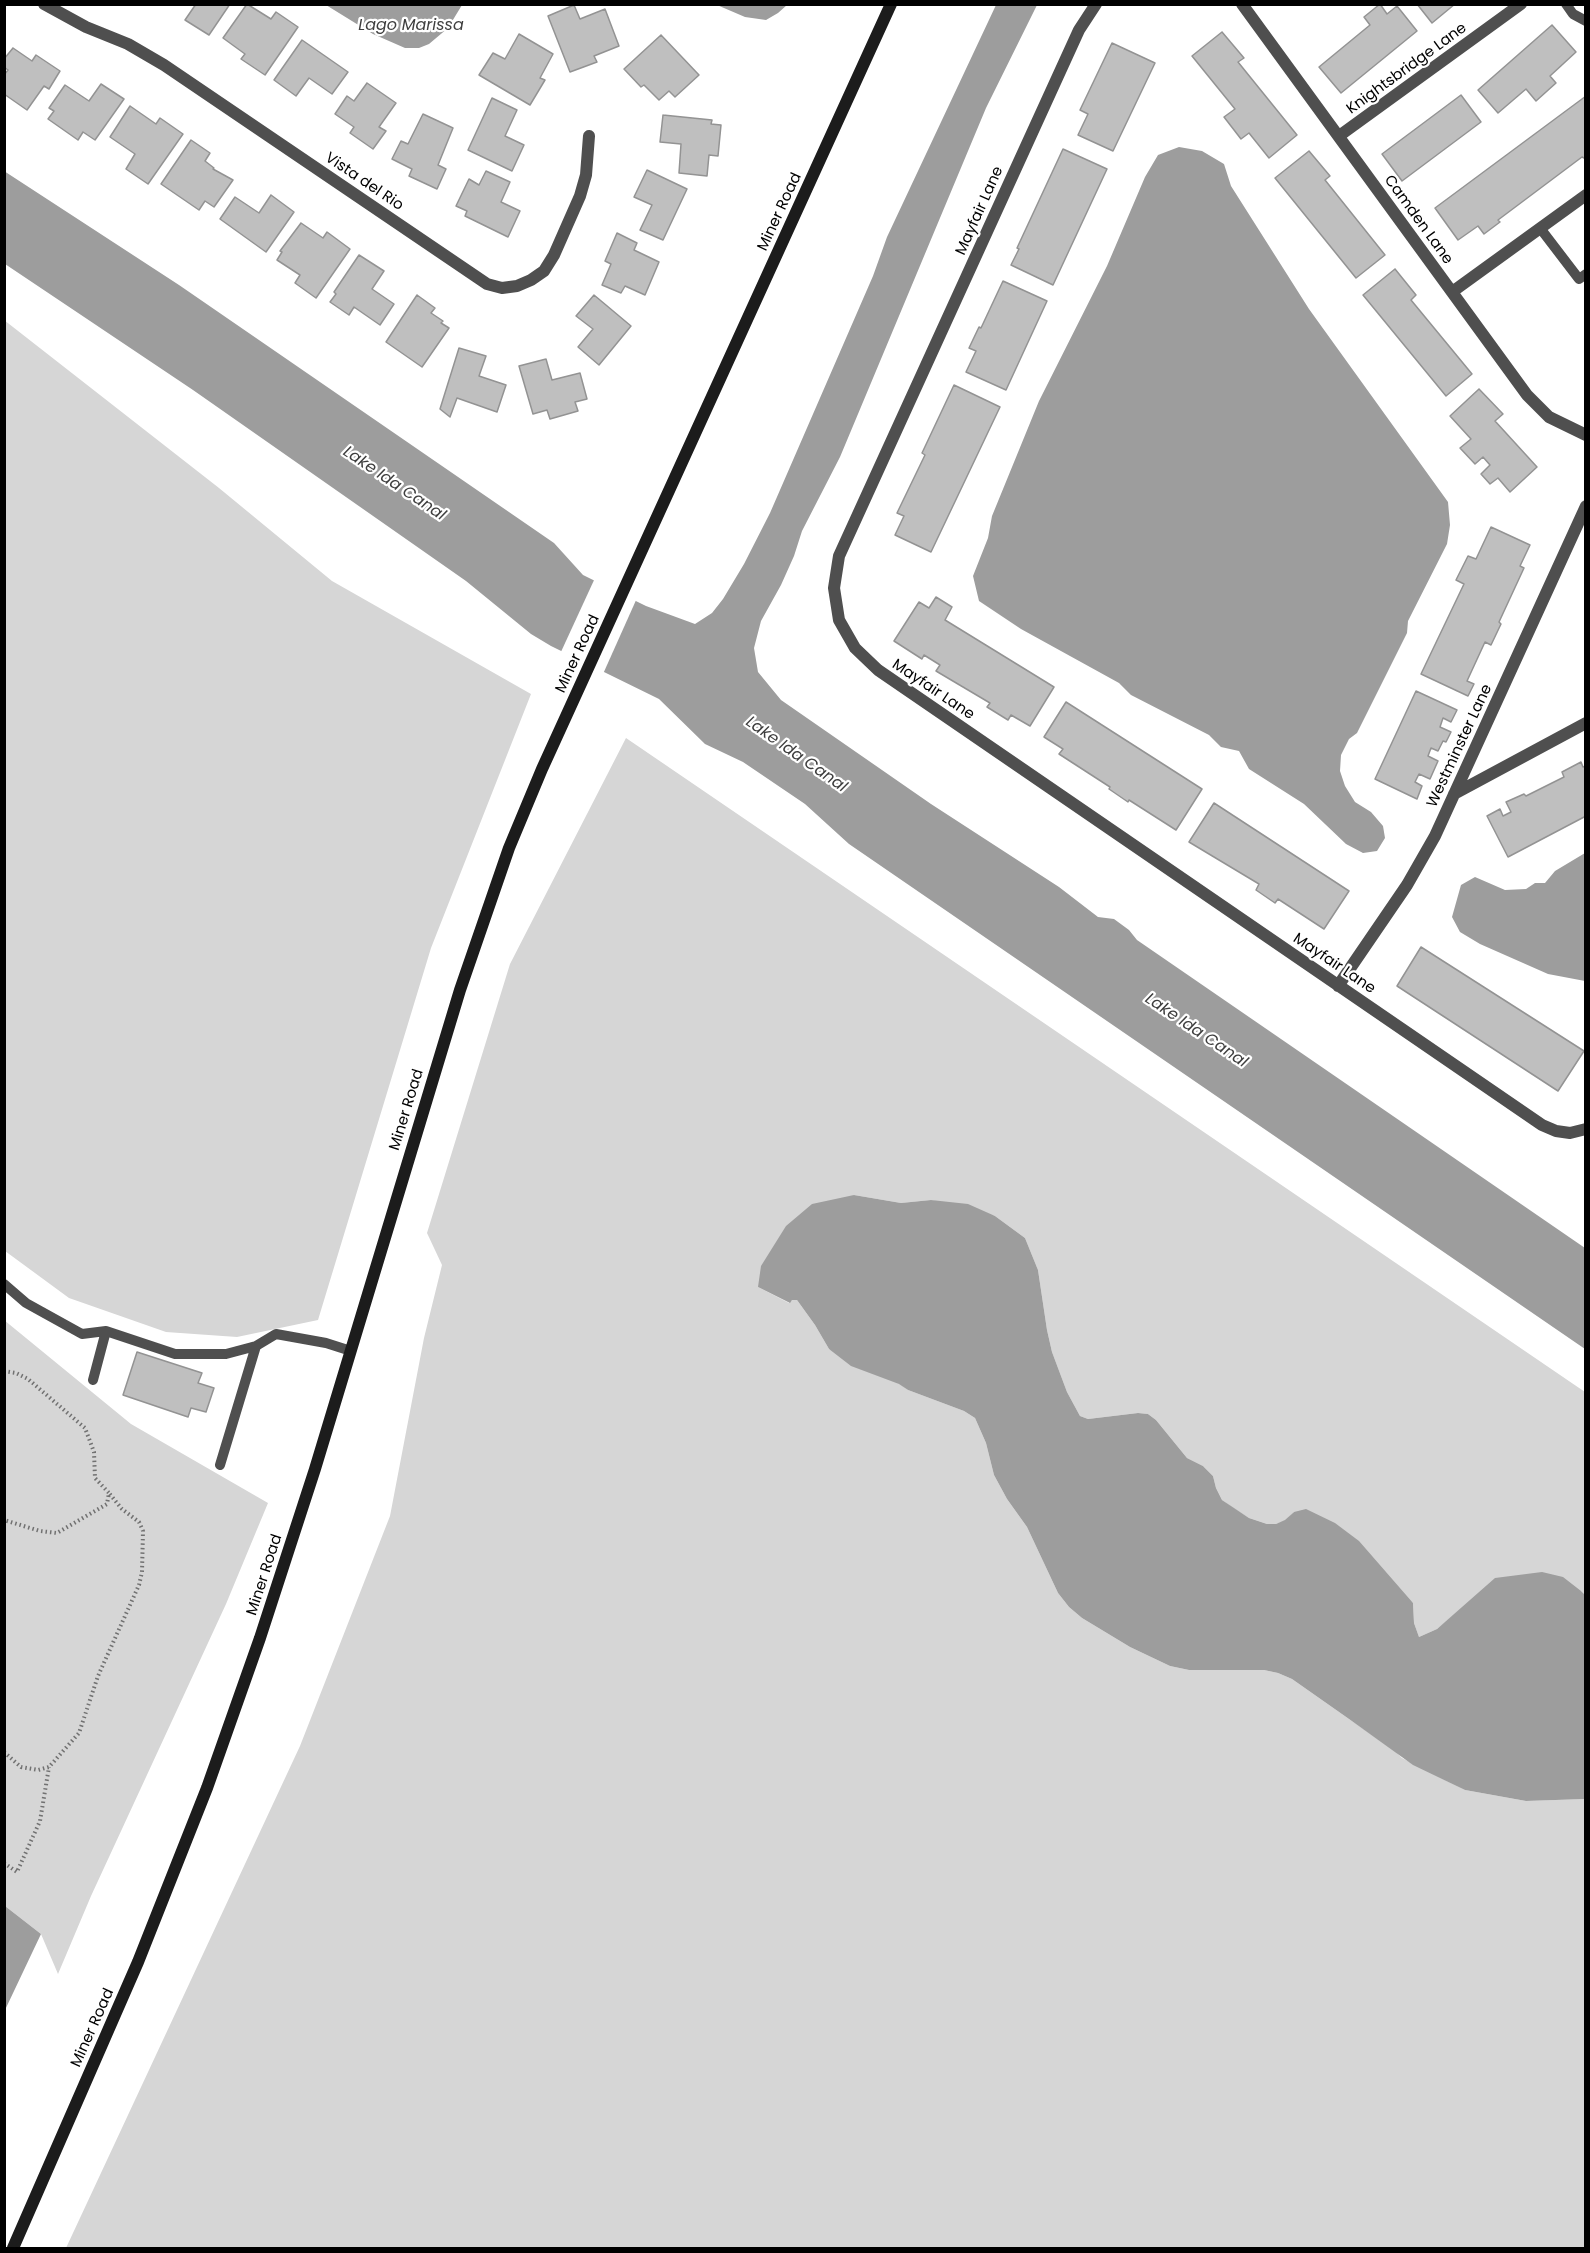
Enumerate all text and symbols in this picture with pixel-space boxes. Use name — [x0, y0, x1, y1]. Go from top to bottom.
water label: Lago Marissa — [358, 16, 464, 36]
street label: Knightsbridge Lane — [1344, 19, 1470, 119]
street label: Vista del Rio — [321, 149, 407, 215]
street label: Mayfair Lane — [952, 164, 1008, 258]
street label: Miner Road — [754, 170, 806, 254]
street label: Camden Lane — [1380, 172, 1456, 268]
water label: Lake Ida Canal — [339, 443, 449, 525]
street label: Miner Road — [552, 612, 604, 696]
street label: Mayfair Lane — [888, 656, 978, 724]
street label: Westminster Lane — [1424, 682, 1496, 810]
water label: Lake Ida Canal — [742, 713, 850, 797]
street label: Mayfair Lane — [1289, 930, 1379, 998]
water label: Lake Ida Canal — [1141, 990, 1251, 1072]
street label: Miner Road — [386, 1067, 428, 1153]
street label: Miner Road — [243, 1532, 287, 1618]
street label: Miner Road — [68, 1986, 118, 2070]

